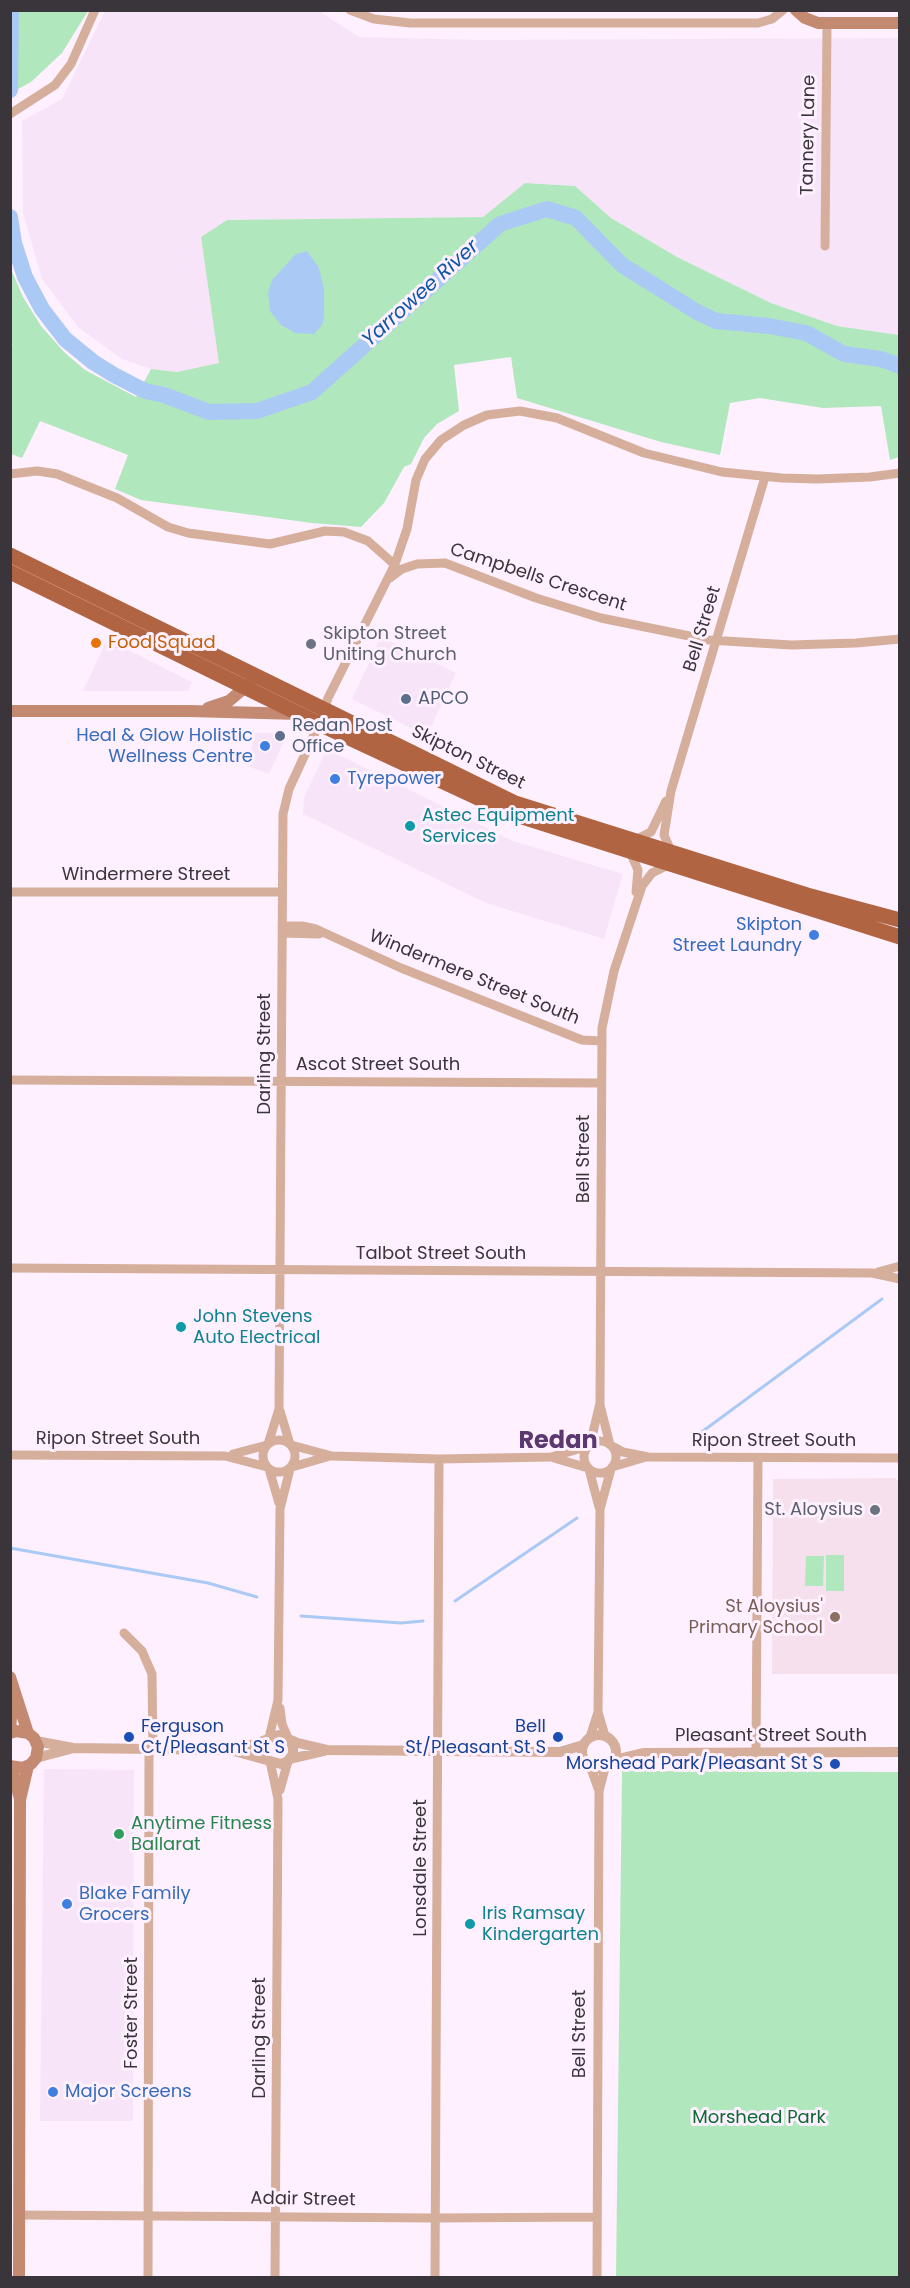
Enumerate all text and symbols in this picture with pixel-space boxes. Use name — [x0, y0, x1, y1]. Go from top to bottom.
street label: Tannery Lane — [797, 75, 821, 195]
water label: Yarrowee River — [358, 235, 484, 353]
street label: Campbells Crescent — [447, 539, 629, 617]
street label: Bell Street — [680, 583, 726, 675]
place label: Skipton Street Uniting Church — [323, 623, 457, 666]
place label: Food Squad — [108, 632, 216, 654]
marker: Food Squad — [89, 636, 103, 650]
marker: Skipton Street Uniting Church — [304, 637, 318, 651]
place label: APCO — [418, 688, 469, 710]
marker: APCO — [399, 692, 413, 706]
place label: Redan Post Office — [292, 715, 393, 758]
street label: Skipton Street — [408, 721, 528, 795]
place label: Heal & Glow Holistic Wellness Centre — [76, 725, 253, 768]
marker: Redan Post Office — [273, 729, 287, 743]
marker: Heal & Glow Holistic Wellness Centre — [258, 739, 272, 753]
place label: Tyrepower — [347, 768, 441, 790]
marker: Tyrepower — [328, 772, 342, 786]
place label: Astec Equipment Services — [422, 805, 574, 848]
marker: Astec Equipment Services — [403, 819, 417, 833]
street label: Windermere Street — [62, 864, 230, 886]
place label: Skipton Street Laundry — [672, 914, 802, 956]
street label: Windermere Street South — [366, 926, 582, 1030]
marker: Skipton Street Laundry — [807, 928, 821, 942]
street label: Darling Street — [254, 993, 276, 1115]
street label: Ascot Street South — [296, 1054, 460, 1076]
street label: Bell Street — [573, 1115, 595, 1203]
street label: Talbot Street South — [356, 1243, 526, 1265]
place label: John Stevens Auto Electrical — [193, 1306, 320, 1348]
marker: John Stevens Auto Electrical — [174, 1320, 188, 1334]
street label: Ripon Street South — [36, 1428, 200, 1450]
district label: Redan — [518, 1428, 598, 1456]
street label: Ripon Street South — [692, 1430, 856, 1452]
place label: St. Aloysius — [764, 1499, 863, 1521]
marker: St. Aloysius — [868, 1503, 882, 1517]
place label: St Aloysius' Primary School — [689, 1596, 823, 1638]
marker: St Aloysius' Primary School — [828, 1610, 842, 1624]
place label: Ferguson Ct/Pleasant St S — [141, 1716, 285, 1758]
place label: Bell St/Pleasant St S — [405, 1716, 546, 1758]
street label: Pleasant Street South — [675, 1725, 867, 1747]
marker: Ferguson Ct/Pleasant St S — [122, 1730, 136, 1744]
marker: Bell St/Pleasant St S — [551, 1730, 565, 1744]
place label: Morshead Park/Pleasant St S — [566, 1753, 823, 1775]
marker: Morshead Park/Pleasant St S — [828, 1757, 842, 1771]
street label: Lonsdale Street — [410, 1799, 432, 1937]
place label: Anytime Fitness Ballarat — [131, 1813, 272, 1856]
marker: Anytime Fitness Ballarat — [112, 1827, 126, 1841]
place label: Blake Family Grocers — [79, 1883, 191, 1926]
marker: Blake Family Grocers — [60, 1897, 74, 1911]
place label: Iris Ramsay Kindergarten — [482, 1903, 599, 1946]
marker: Iris Ramsay Kindergarten — [463, 1917, 477, 1931]
street label: Foster Street — [121, 1957, 143, 2069]
street label: Darling Street — [249, 1977, 271, 2099]
street label: Bell Street — [569, 1990, 591, 2078]
place label: Major Screens — [65, 2081, 192, 2103]
marker: Major Screens — [46, 2085, 60, 2099]
park label: Morshead Park — [692, 2107, 826, 2129]
street label: Adair Street — [250, 2188, 356, 2212]

